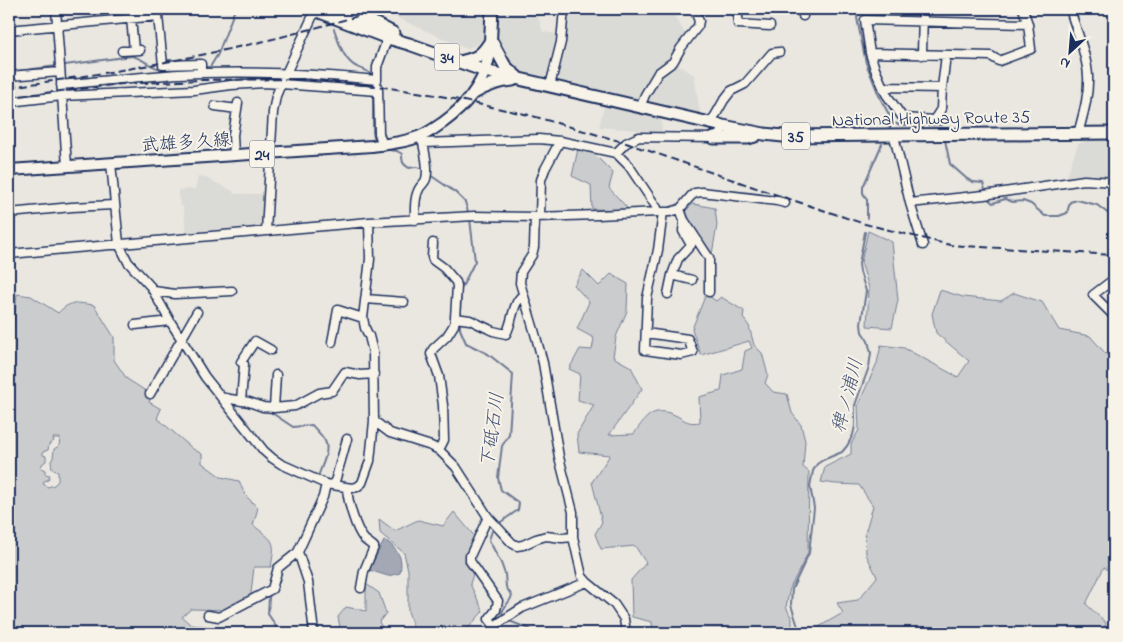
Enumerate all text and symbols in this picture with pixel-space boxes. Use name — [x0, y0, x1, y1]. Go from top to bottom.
north arrow — [1046, 28, 1096, 78]
road number: 34 — [434, 44, 460, 70]
text: N — [1056, 51, 1074, 74]
street label: National Highway Route 35 — [832, 105, 1030, 136]
road number: 35 — [782, 122, 810, 150]
street label: 武雄多久線 — [140, 128, 232, 160]
road number: 24 — [250, 140, 274, 168]
water label: 稗ノ浦川 — [826, 355, 871, 436]
water label: 下砥石川 — [475, 391, 512, 470]

